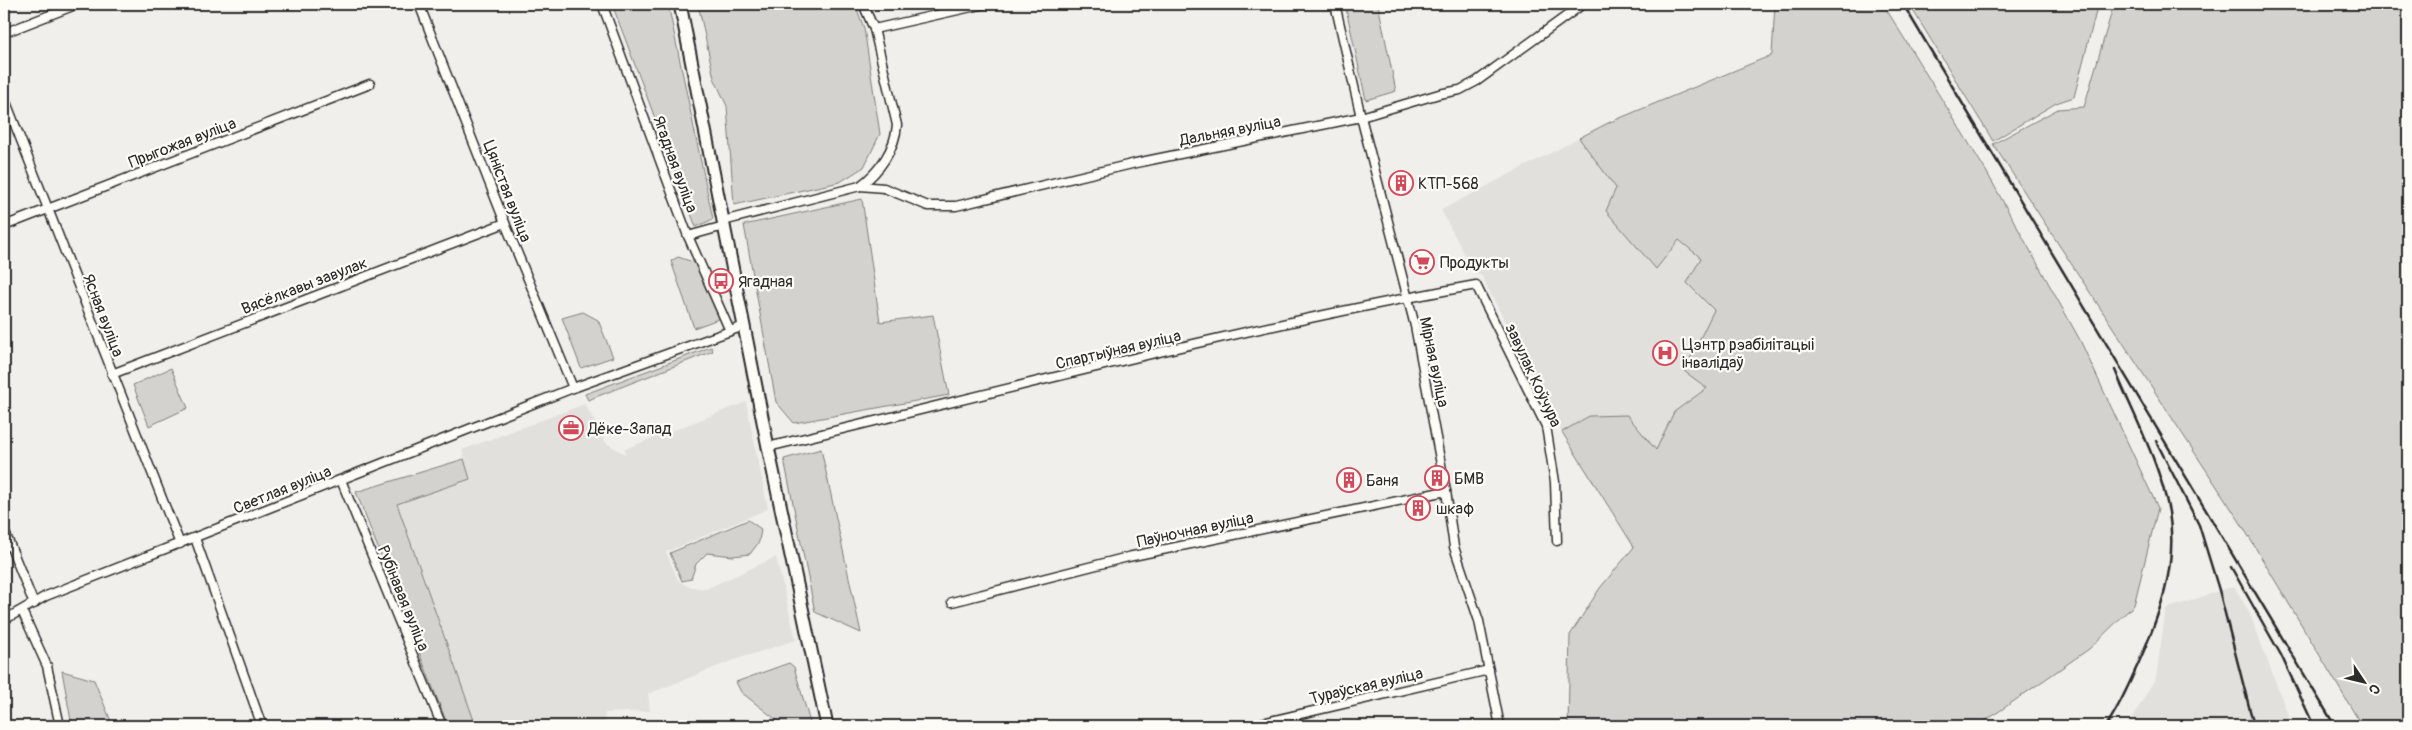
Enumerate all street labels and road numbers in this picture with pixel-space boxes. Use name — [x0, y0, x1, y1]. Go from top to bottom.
street label: Дальняя вуліца — [1177, 111, 1283, 151]
street label: Прыгожая вуліца — [126, 113, 239, 173]
street label: Ягадная вуліца — [648, 113, 702, 216]
street label: Цяністая вуліца — [478, 138, 536, 245]
street label: Вясёлкавы завулак — [239, 253, 370, 319]
street label: Ясная вуліца — [78, 271, 128, 360]
street label: Мірная вуліца — [1415, 315, 1453, 409]
street label: завулак Коўчура — [1500, 320, 1566, 430]
street label: Спартыўная вуліца — [1054, 326, 1183, 374]
street label: Светлая вуліца — [230, 461, 334, 519]
street label: Паўночная вуліца — [1135, 508, 1255, 552]
street label: Рубінавая вуліца — [373, 543, 433, 654]
street label: Тураўская вуліца — [1308, 663, 1425, 709]

